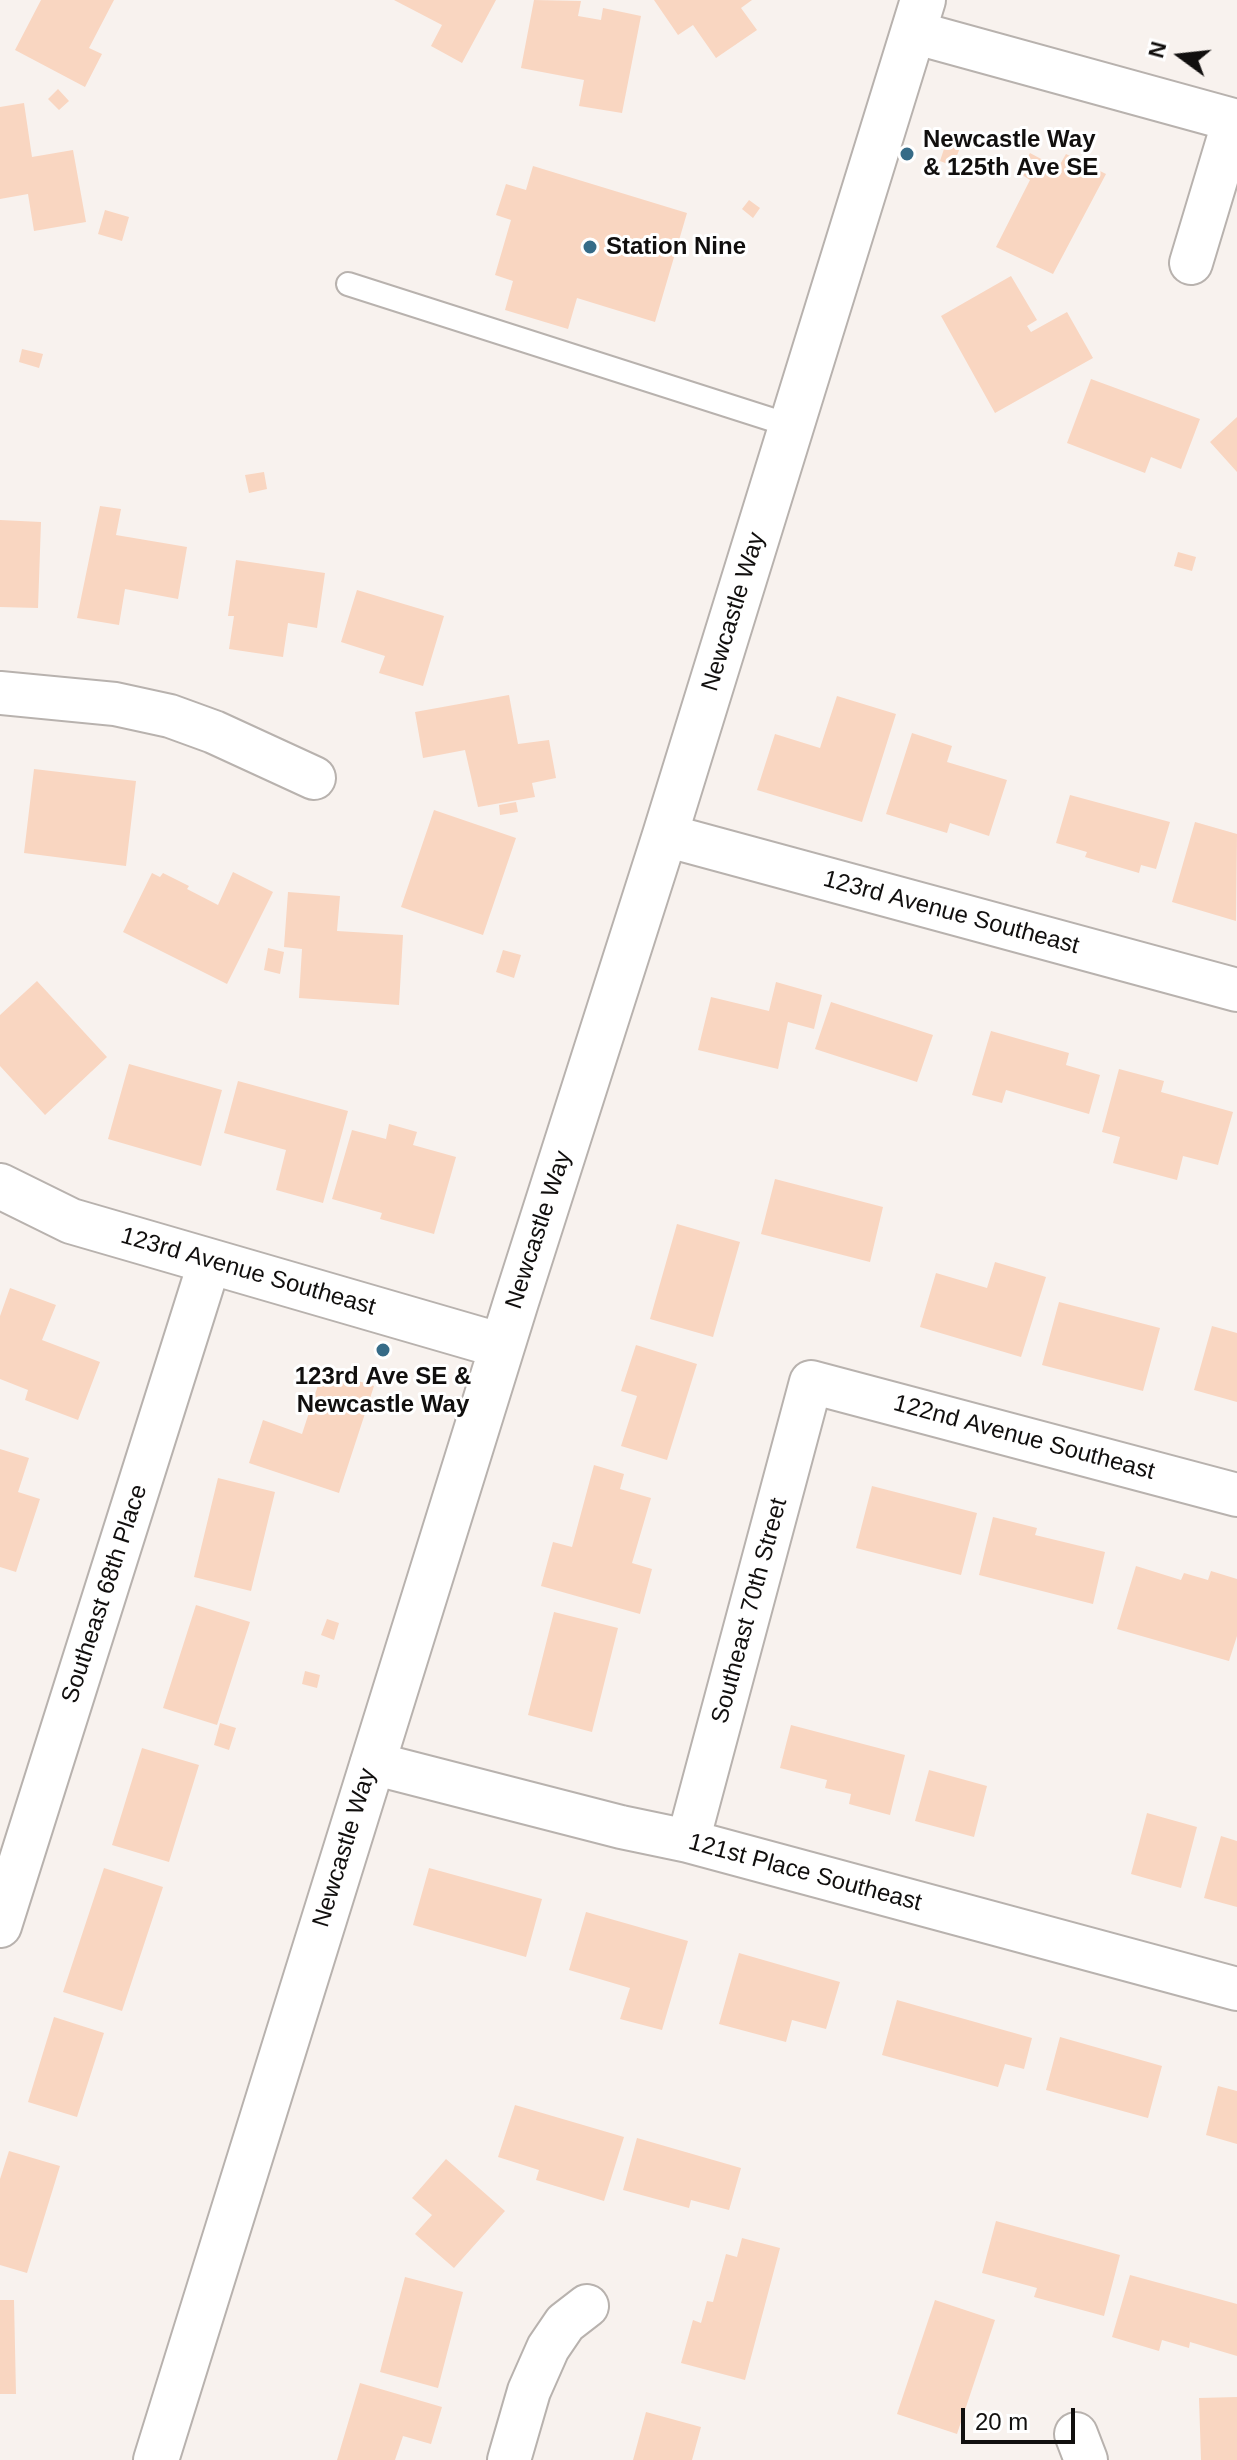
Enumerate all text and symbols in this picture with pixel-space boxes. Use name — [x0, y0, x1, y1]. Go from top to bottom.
north arrow — [1141, 16, 1221, 96]
text: N — [1143, 39, 1171, 61]
place label: Newcastle Way & 125th Ave SE — [923, 126, 1098, 182]
marker: Newcastle Way & 125th Ave SE — [898, 145, 916, 163]
place label: Station Nine — [606, 233, 746, 261]
marker: Station Nine — [581, 238, 599, 256]
street label: Newcastle Way — [696, 529, 772, 695]
street label: 123rd Avenue Southeast — [820, 865, 1082, 961]
street label: Newcastle Way — [500, 1147, 578, 1313]
street label: 123rd Avenue Southeast — [117, 1222, 379, 1322]
marker: 123rd Ave SE & Newcastle Way — [374, 1341, 392, 1359]
place label: 123rd Ave SE & Newcastle Way — [295, 1363, 471, 1419]
street label: 122nd Avenue Southeast — [890, 1389, 1158, 1487]
street label: Southeast 68th Place — [56, 1481, 154, 1707]
street label: Southeast 70th Street — [706, 1495, 794, 1727]
street label: Newcastle Way — [307, 1765, 383, 1931]
street label: 121st Place Southeast — [685, 1828, 925, 1918]
scale bar — [965, 2392, 1079, 2442]
text: 20 m — [975, 2408, 1028, 2435]

